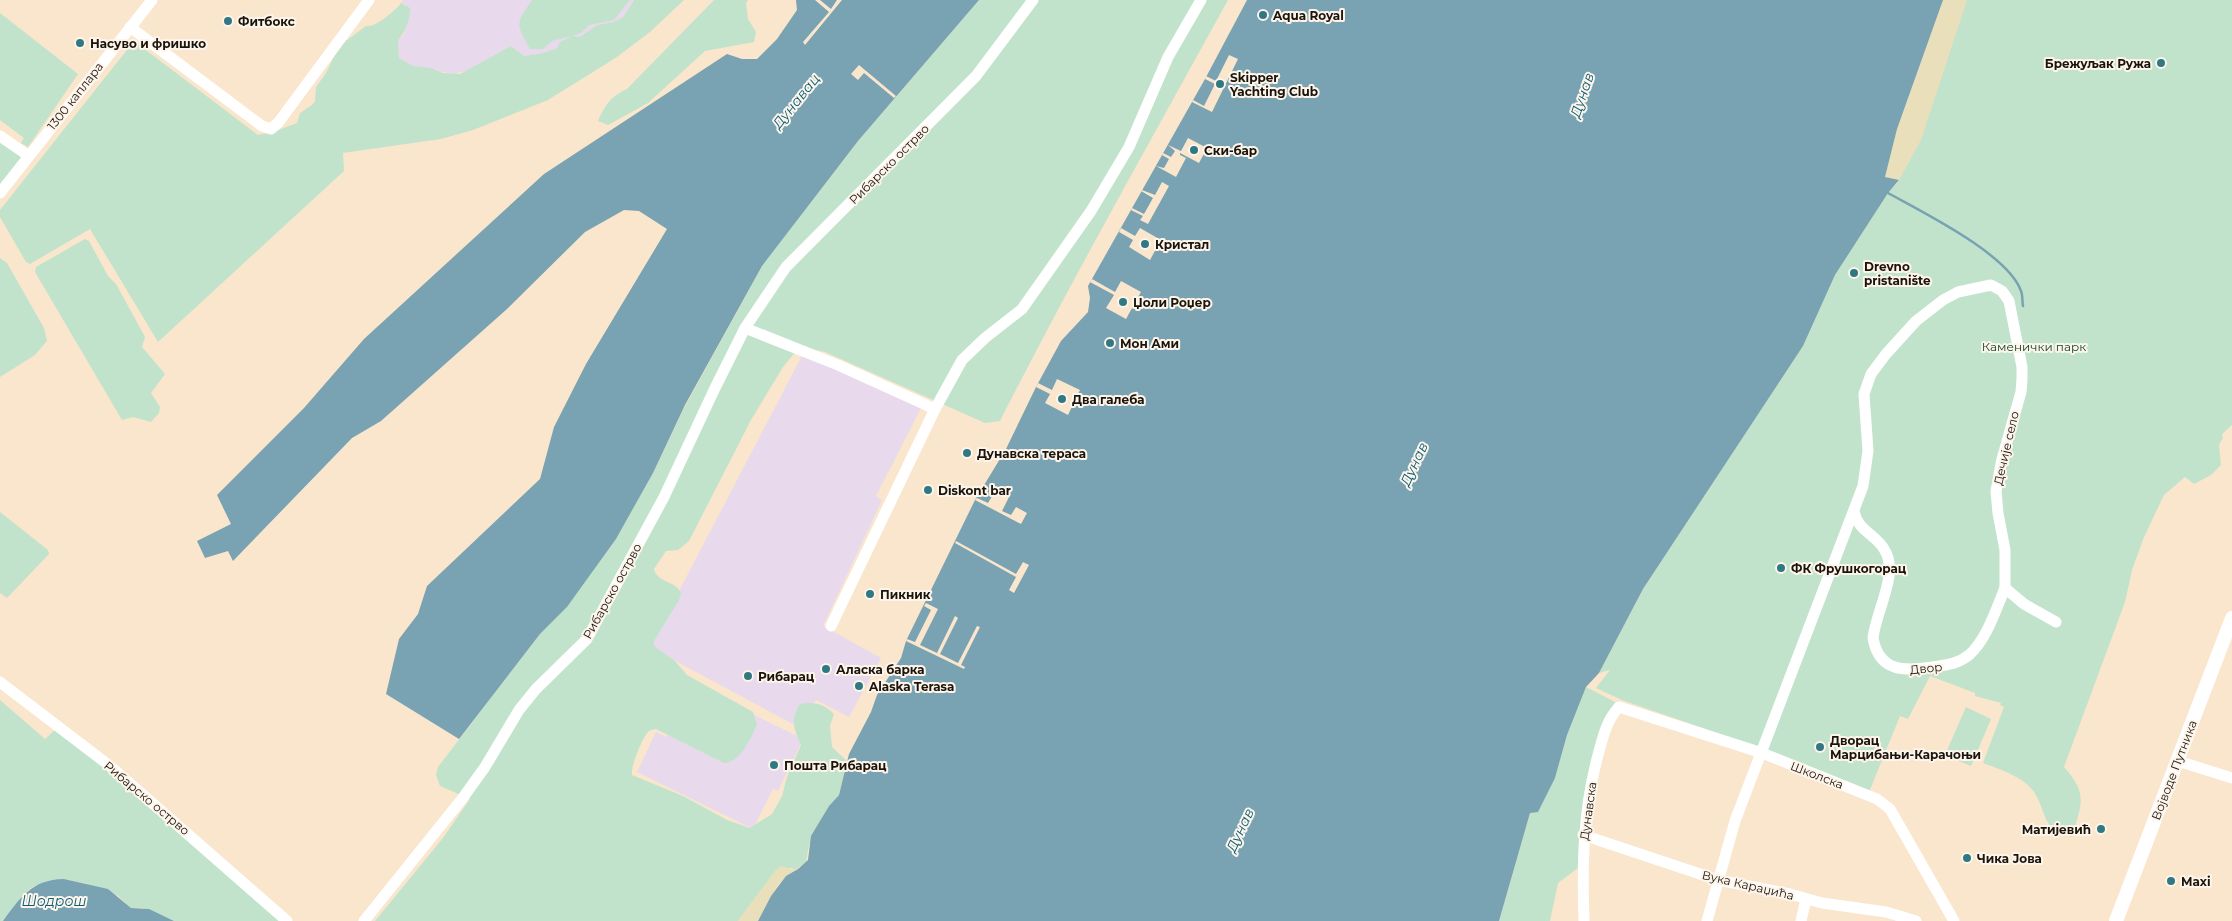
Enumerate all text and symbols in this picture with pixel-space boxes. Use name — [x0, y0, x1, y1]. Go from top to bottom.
place label: Aqua Royal — [1272, 8, 1344, 23]
marker: Aqua Royal — [1257, 9, 1269, 21]
place label: Фитбокс — [238, 14, 295, 29]
marker: Фитбокс — [222, 15, 234, 27]
place label: Насуво и фришко — [90, 36, 206, 51]
marker: Насуво и фришко — [74, 37, 86, 49]
place label: Брежуљак Ружа — [2045, 56, 2151, 71]
marker: Брежуљак Ружа — [2155, 57, 2167, 69]
street label: 1300 каплара — [44, 59, 106, 133]
water label: Дунавац — [767, 70, 824, 134]
place label: Skipper Yachting Club — [1229, 70, 1318, 99]
water label: Дунав — [1565, 70, 1598, 122]
marker: Skipper Yachting Club — [1214, 78, 1226, 90]
street label: Рибарско острво — [846, 121, 932, 207]
place label: Ски-бар — [1204, 143, 1257, 158]
marker: Ски-бар — [1188, 144, 1200, 156]
place label: Кристал — [1155, 237, 1209, 252]
marker: Кристал — [1139, 238, 1151, 250]
place label: Drevno pristanište — [1864, 259, 1931, 288]
marker: Drevno pristanište — [1848, 267, 1860, 279]
place label: Џоли Роџер — [1133, 295, 1211, 310]
marker: Џоли Роџер — [1117, 296, 1129, 308]
place label: Мон Ами — [1120, 336, 1179, 351]
marker: Мон Ами — [1104, 337, 1116, 349]
park label: Каменички парк — [1982, 339, 2086, 354]
place label: Два галеба — [1072, 392, 1144, 407]
marker: Два галеба — [1056, 393, 1068, 405]
street label: Дечије село — [1990, 409, 2022, 486]
water label: Дунав — [1395, 439, 1432, 490]
place label: Дунавска тераса — [977, 446, 1086, 461]
marker: Дунавска тераса — [961, 447, 973, 459]
place label: Diskont bar — [938, 483, 1011, 498]
marker: Diskont bar — [922, 484, 934, 496]
street label: Рибарско острво — [580, 540, 645, 641]
place label: ФК Фрушкогорац — [1791, 561, 1907, 576]
marker: ФК Фрушкогорац — [1775, 562, 1787, 574]
place label: Пикник — [880, 587, 931, 602]
marker: Пикник — [864, 588, 876, 600]
street label: Двор — [1909, 659, 1943, 677]
place label: Аласка барка — [836, 662, 925, 677]
marker: Аласка барка — [820, 663, 832, 675]
place label: Рибарац — [758, 669, 815, 684]
marker: Рибарац — [742, 670, 754, 682]
place label: Alaska Terasa — [868, 679, 954, 694]
marker: Alaska Terasa — [853, 680, 865, 692]
street label: Војводе Путника — [2148, 718, 2200, 822]
place label: Дворац Марцибањи-Карачоњи — [1830, 733, 1981, 762]
marker: Дворац Марцибањи-Карачоњи — [1814, 741, 1826, 753]
street label: Рибарско острво — [101, 758, 193, 838]
place label: Пошта Рибарац — [784, 758, 887, 773]
street label: Школска — [1788, 758, 1846, 792]
marker: Пошта Рибарац — [768, 759, 780, 771]
street label: Дунавска — [1576, 781, 1600, 841]
water label: Дунав — [1221, 805, 1258, 856]
place label: Матијевић — [2022, 822, 2091, 837]
marker: Матијевић — [2095, 823, 2107, 835]
place label: Чика Јова — [1977, 851, 2042, 866]
marker: Чика Јова — [1961, 852, 1973, 864]
street label: Вука Караџића — [1700, 867, 1796, 903]
place label: Maxi — [2181, 874, 2211, 889]
marker: Maxi — [2165, 875, 2177, 887]
water label: Шодрош — [21, 892, 87, 910]

